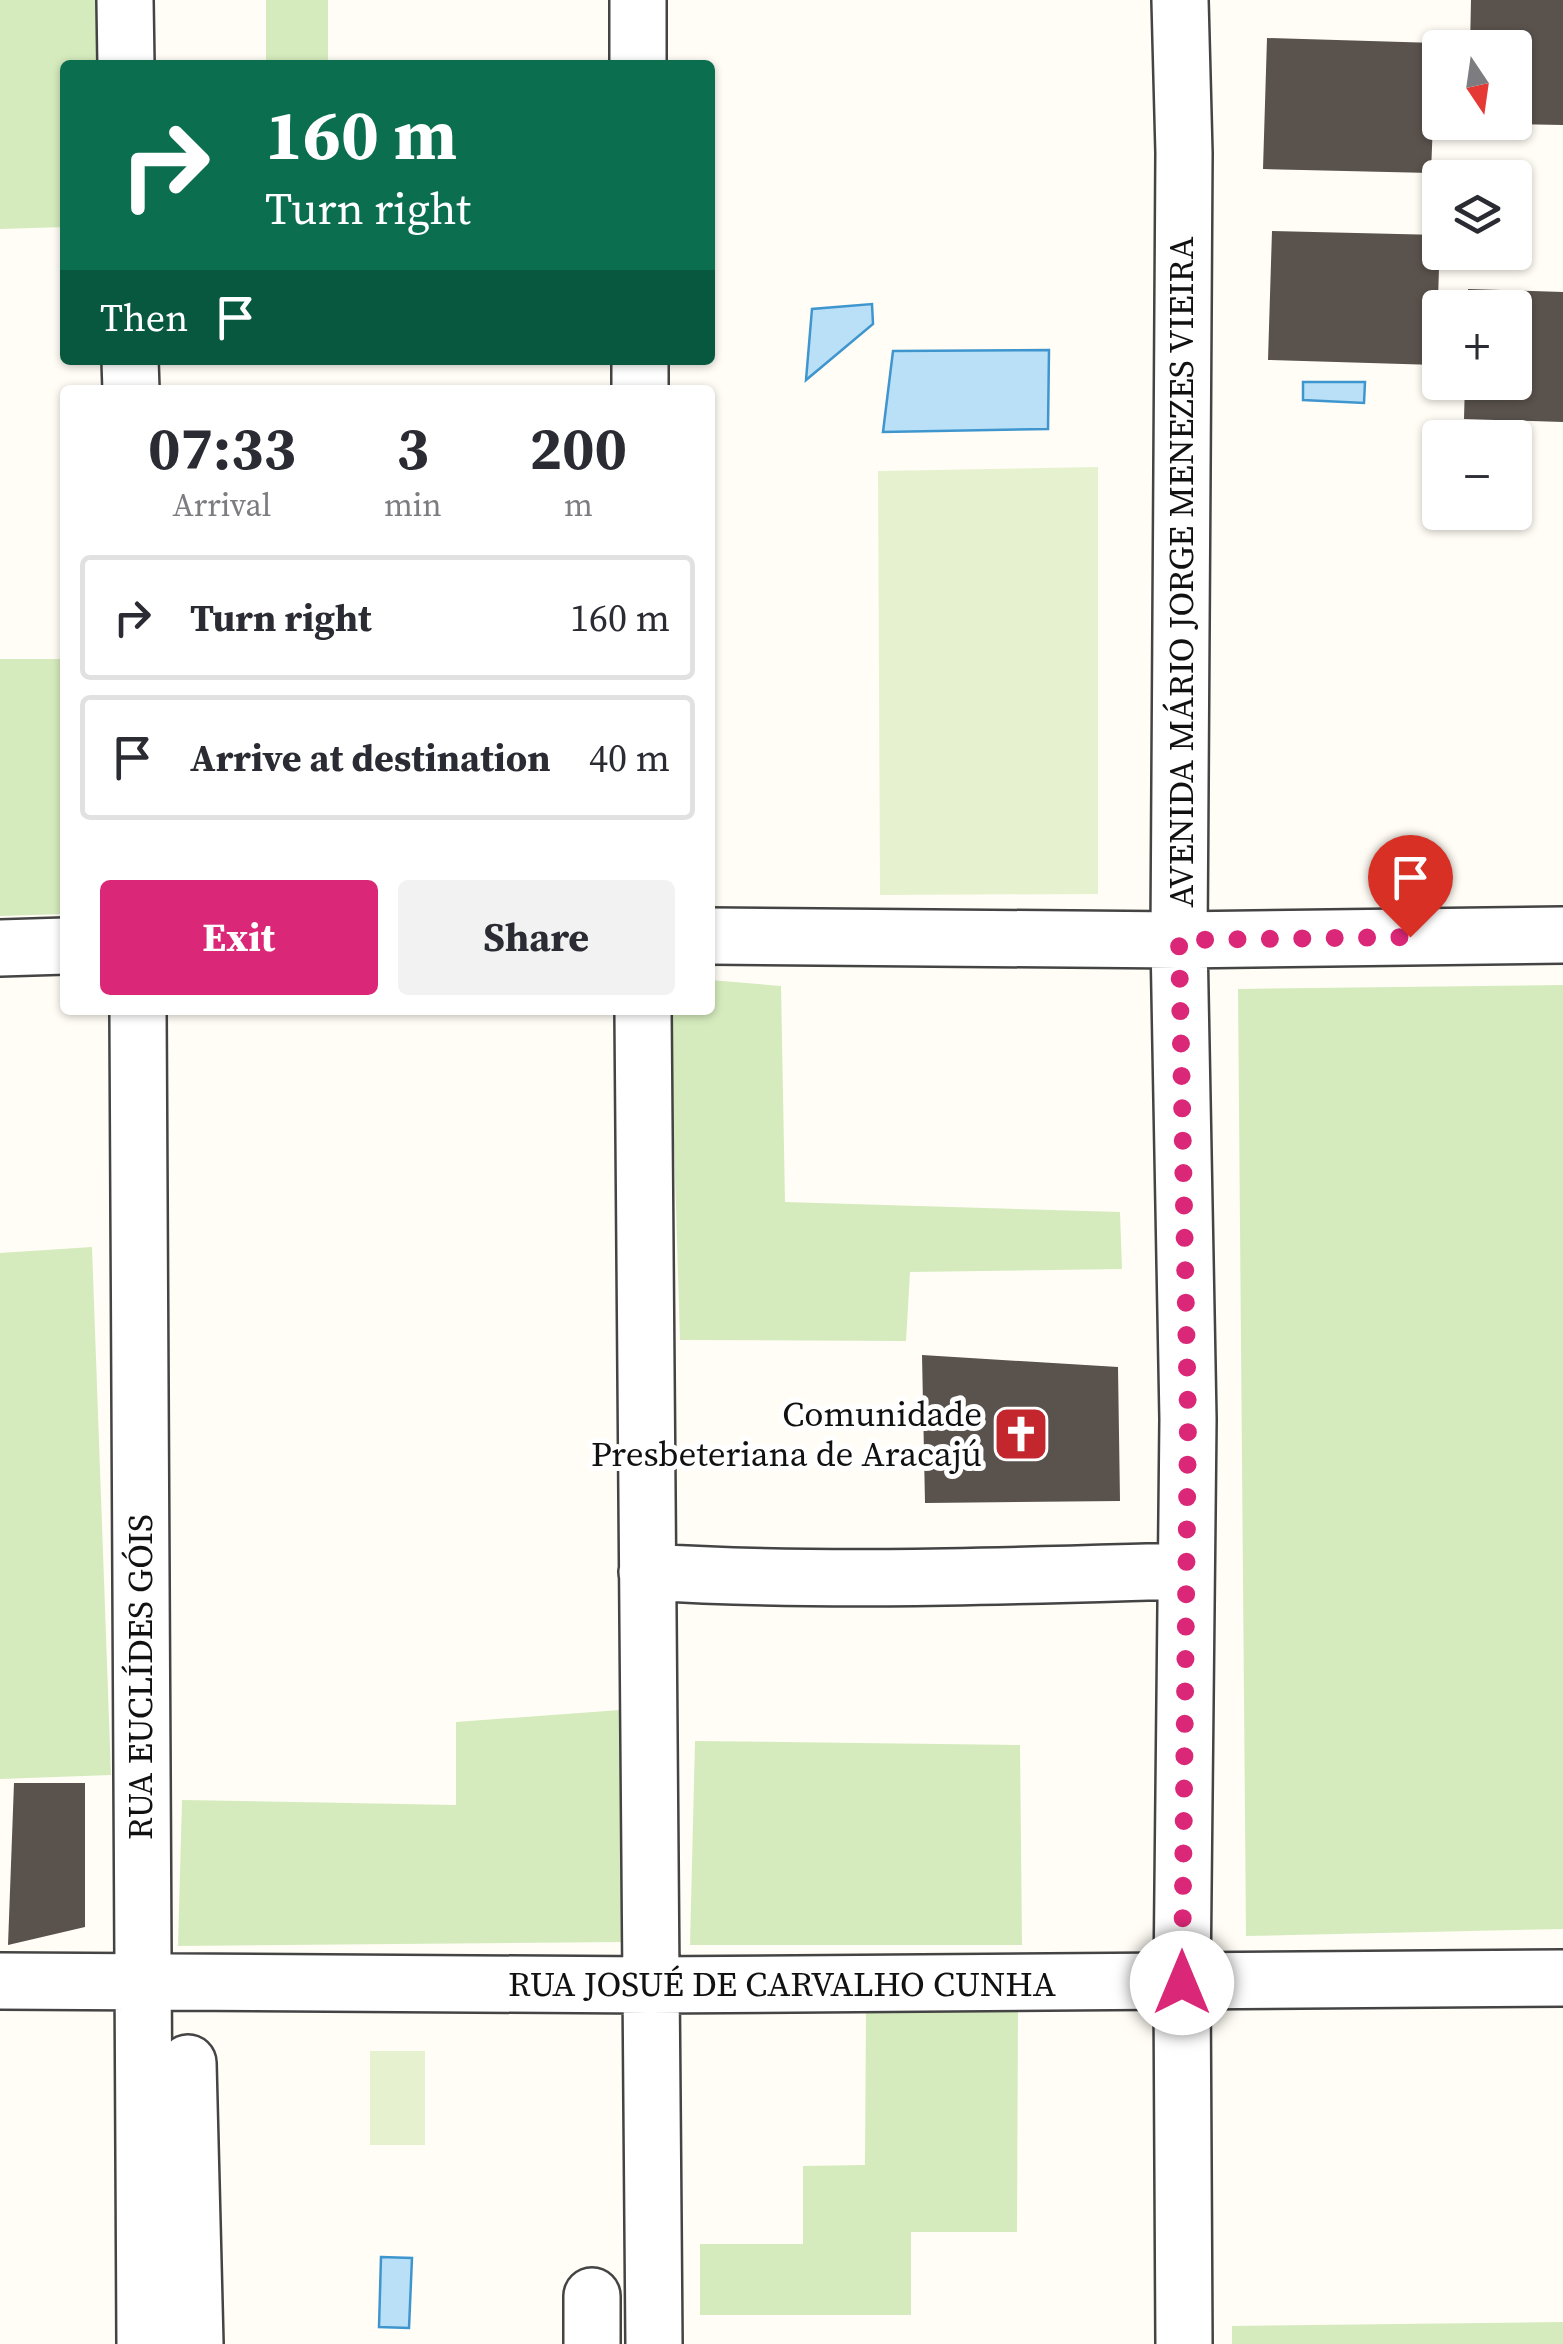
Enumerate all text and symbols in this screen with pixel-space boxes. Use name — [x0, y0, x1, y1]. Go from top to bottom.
north arrow — [1422, 30, 1532, 140]
map controls — [1422, 30, 1532, 530]
text: 160 m — [265, 86, 457, 182]
icon: right — [100, 100, 230, 230]
button: layers — [1422, 160, 1532, 270]
text: Turn right — [265, 177, 471, 239]
street label: AVENIDA MÁRIO JORGE MENEZES VIEIRA — [1157, 236, 1205, 908]
icon: arrive — [208, 290, 263, 345]
button: + — [1422, 290, 1532, 400]
text: Then — [100, 292, 188, 344]
text: 07:33 — [148, 407, 296, 489]
text: 3 — [396, 407, 429, 489]
text: 200 — [530, 407, 627, 489]
button: − — [1422, 420, 1532, 530]
text: Arrival — [173, 483, 271, 527]
text: min — [384, 483, 442, 527]
text: m — [564, 483, 593, 527]
icon: right — [105, 590, 160, 645]
text: Turn right — [190, 592, 372, 644]
text: 160 m — [570, 592, 670, 644]
icon: arrive — [105, 730, 160, 785]
text: Arrive at destination — [190, 732, 551, 784]
text: 40 m — [589, 732, 670, 784]
pin — [1368, 835, 1453, 938]
icon: arrive — [1383, 850, 1438, 905]
button: Exit — [100, 880, 378, 995]
button: Share — [398, 880, 675, 995]
place label: Comunidade Presbeteriana de Aracajú — [591, 1390, 982, 1478]
church icon: Comunidade Presbeteriana de Aracajú — [991, 1404, 1051, 1464]
street label: RUA EUCLÍDES GÓIS — [116, 1514, 164, 1840]
position arrow — [1130, 1931, 1234, 2035]
street label: RUA JOSUÉ DE CARVALHO CUNHA — [508, 1960, 1056, 2008]

